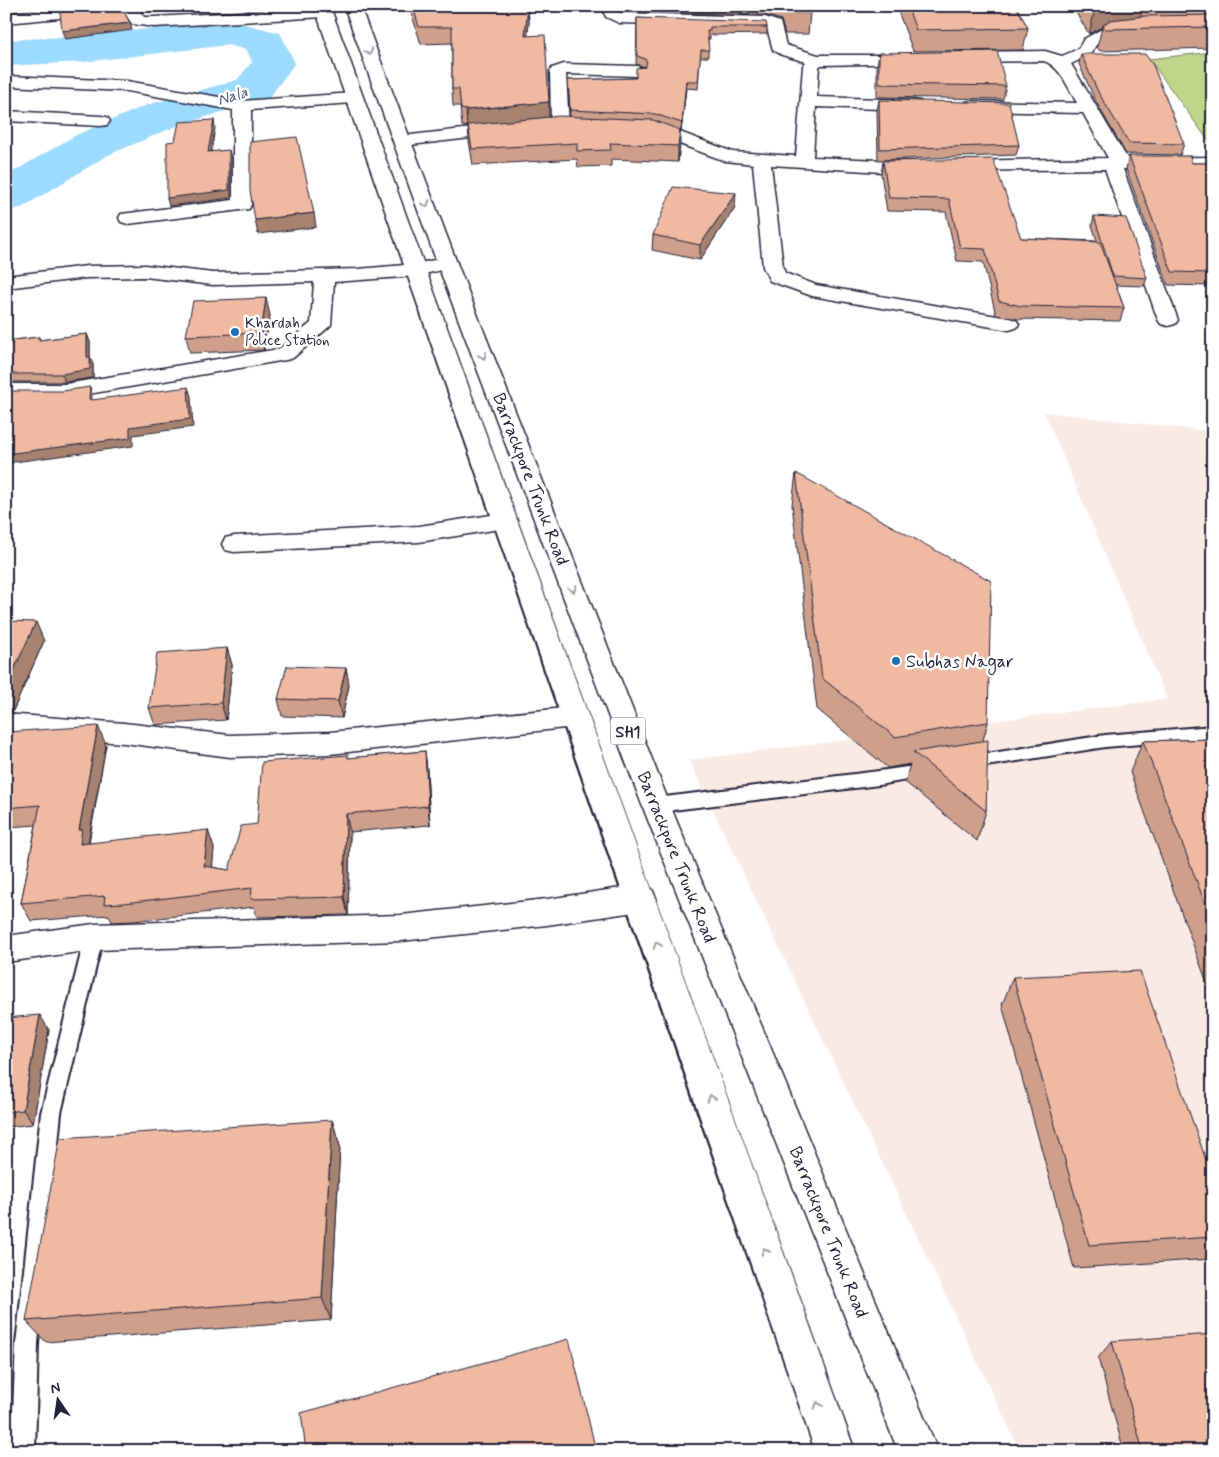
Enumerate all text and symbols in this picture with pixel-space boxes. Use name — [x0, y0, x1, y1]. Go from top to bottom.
one-way arrow — [363, 47, 373, 56]
water label: Nala — [215, 82, 250, 111]
one-way arrow — [420, 199, 430, 208]
place label: Khardah Police Station — [245, 314, 330, 351]
marker: Khardah Police Station — [229, 326, 241, 338]
one-way arrow — [477, 351, 487, 360]
street label: Barrackpore Trunk Road — [486, 390, 574, 569]
one-way arrow — [567, 585, 577, 593]
place label: Subhas Nagar — [906, 650, 1014, 675]
marker: Subhas Nagar — [890, 655, 902, 667]
road number: SH1 — [610, 718, 646, 744]
street label: Barrackpore Trunk Road — [631, 768, 721, 947]
one-way arrow — [653, 941, 663, 949]
one-way arrow — [707, 1094, 717, 1103]
street label: Barrackpore Trunk Road — [783, 1143, 873, 1322]
one-way arrow — [761, 1248, 771, 1256]
north arrow — [32, 1374, 82, 1424]
text: N — [49, 1378, 62, 1398]
one-way arrow — [814, 1401, 824, 1409]

